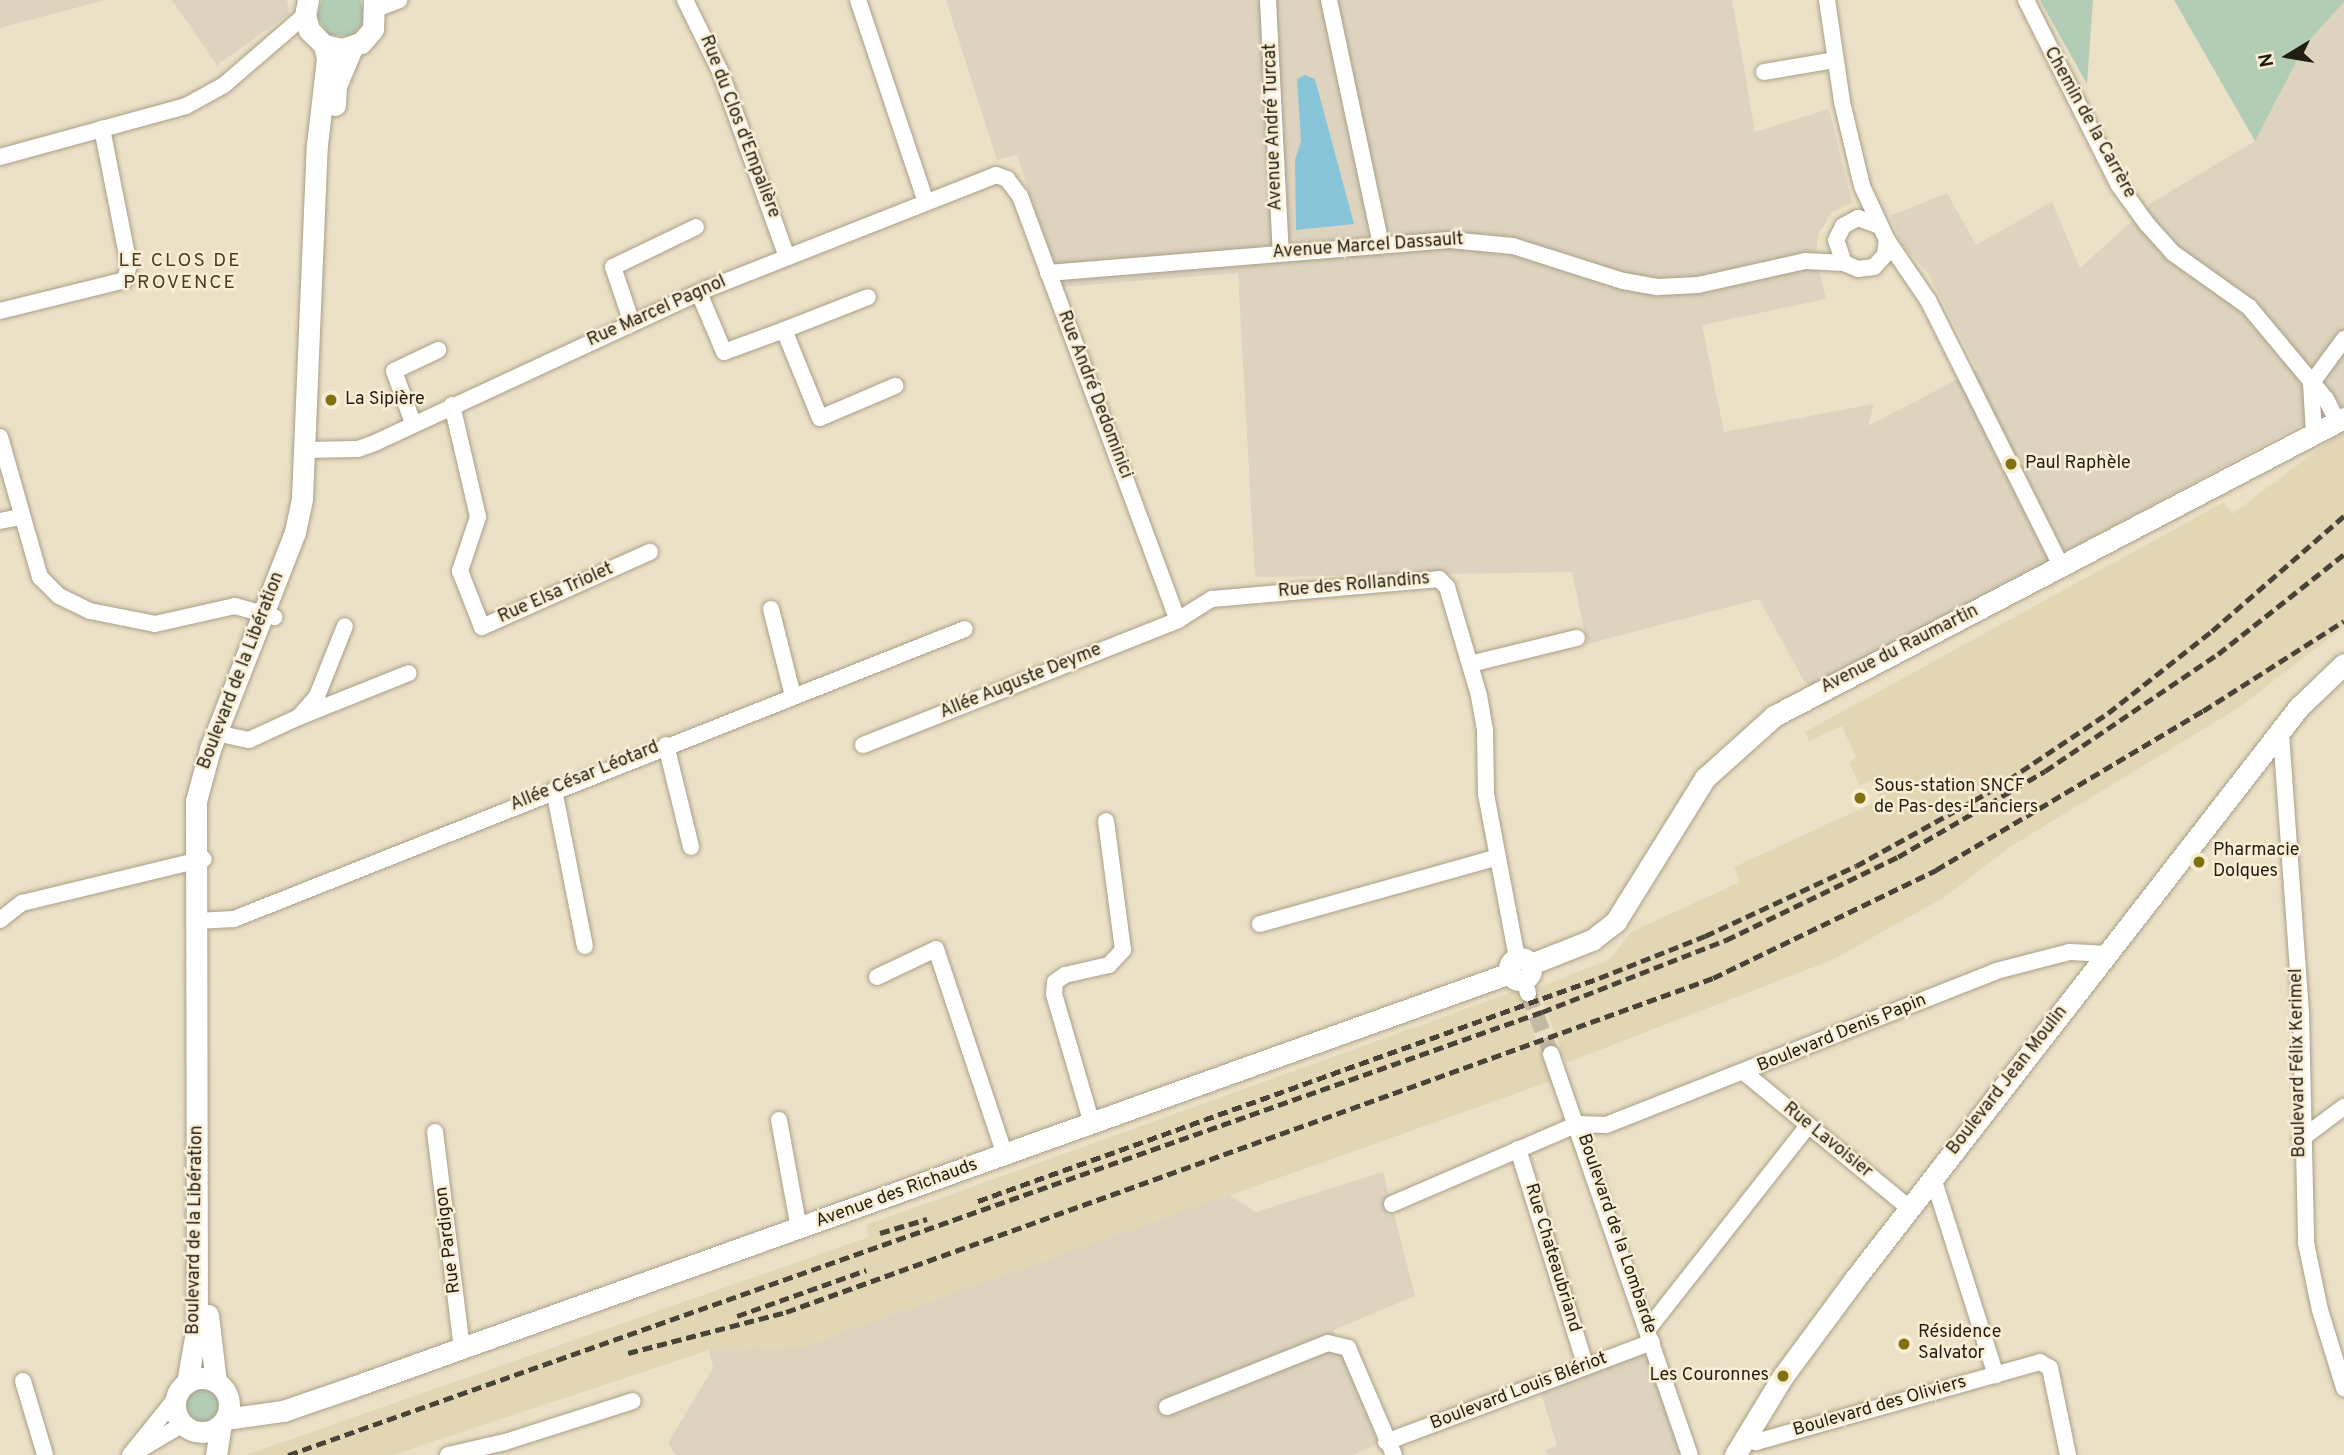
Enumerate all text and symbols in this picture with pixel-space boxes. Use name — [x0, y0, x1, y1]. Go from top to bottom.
north arrow — [2253, 21, 2323, 91]
street label: Rue du Clos d'Empalière — [694, 32, 784, 222]
street label: Avenue André Turcat — [1260, 42, 1288, 212]
street label: Chemin de la Carrère — [2038, 44, 2140, 202]
text: N — [2254, 51, 2280, 69]
street label: Avenue Marcel Dassault — [1272, 230, 1464, 264]
district label: LE CLOS DE PROVENCE — [120, 251, 240, 295]
street label: Rue Marcel Pagnol — [584, 272, 730, 352]
street label: Rue André Dedominici — [1052, 308, 1136, 482]
place label: La Sipière — [345, 389, 425, 411]
marker: La Sipière — [323, 392, 339, 408]
place label: Paul Raphèle — [2025, 453, 2131, 475]
marker: Paul Raphèle — [2003, 456, 2019, 472]
street label: Rue Elsa Triolet — [495, 559, 617, 629]
street label: Boulevard de la Libération — [194, 569, 290, 773]
street label: Rue des Rollandins — [1277, 569, 1431, 603]
street label: Avenue du Raumartin — [1818, 601, 1982, 699]
street label: Allée Auguste Deyme — [937, 640, 1105, 724]
street label: Allée César Léotard — [507, 737, 663, 817]
place label: Sous-station SNCF de Pas-des-Lanciers — [1874, 777, 2038, 820]
marker: Sous-station SNCF de Pas-des-Lanciers — [1852, 790, 1868, 806]
place label: Pharmacie Dolques — [2213, 841, 2300, 884]
marker: Pharmacie Dolques — [2191, 854, 2207, 870]
street label: Boulevard Félix Kerimel — [2287, 968, 2311, 1158]
street label: Boulevard Denis Papin — [1754, 990, 1930, 1078]
street label: Boulevard Jean Moulin — [1943, 1002, 2073, 1160]
street label: Rue Lavoisier — [1778, 1098, 1876, 1184]
street label: Boulevard de la Libération — [183, 1125, 209, 1335]
street label: Boulevard de la Lombarde — [1572, 1131, 1660, 1337]
street label: Avenue des Richauds — [813, 1155, 981, 1233]
street label: Rue Chateaubriand — [1519, 1181, 1585, 1335]
street label: Rue Pardigon — [432, 1185, 466, 1295]
place label: Résidence Salvator — [1918, 1323, 2001, 1366]
marker: Résidence Salvator — [1896, 1336, 1912, 1352]
street label: Boulevard Louis Blériot — [1428, 1348, 1610, 1436]
place label: Les Couronnes — [1649, 1365, 1769, 1387]
marker: Les Couronnes — [1775, 1368, 1791, 1384]
street label: Boulevard des Oliviers — [1791, 1372, 1969, 1442]

